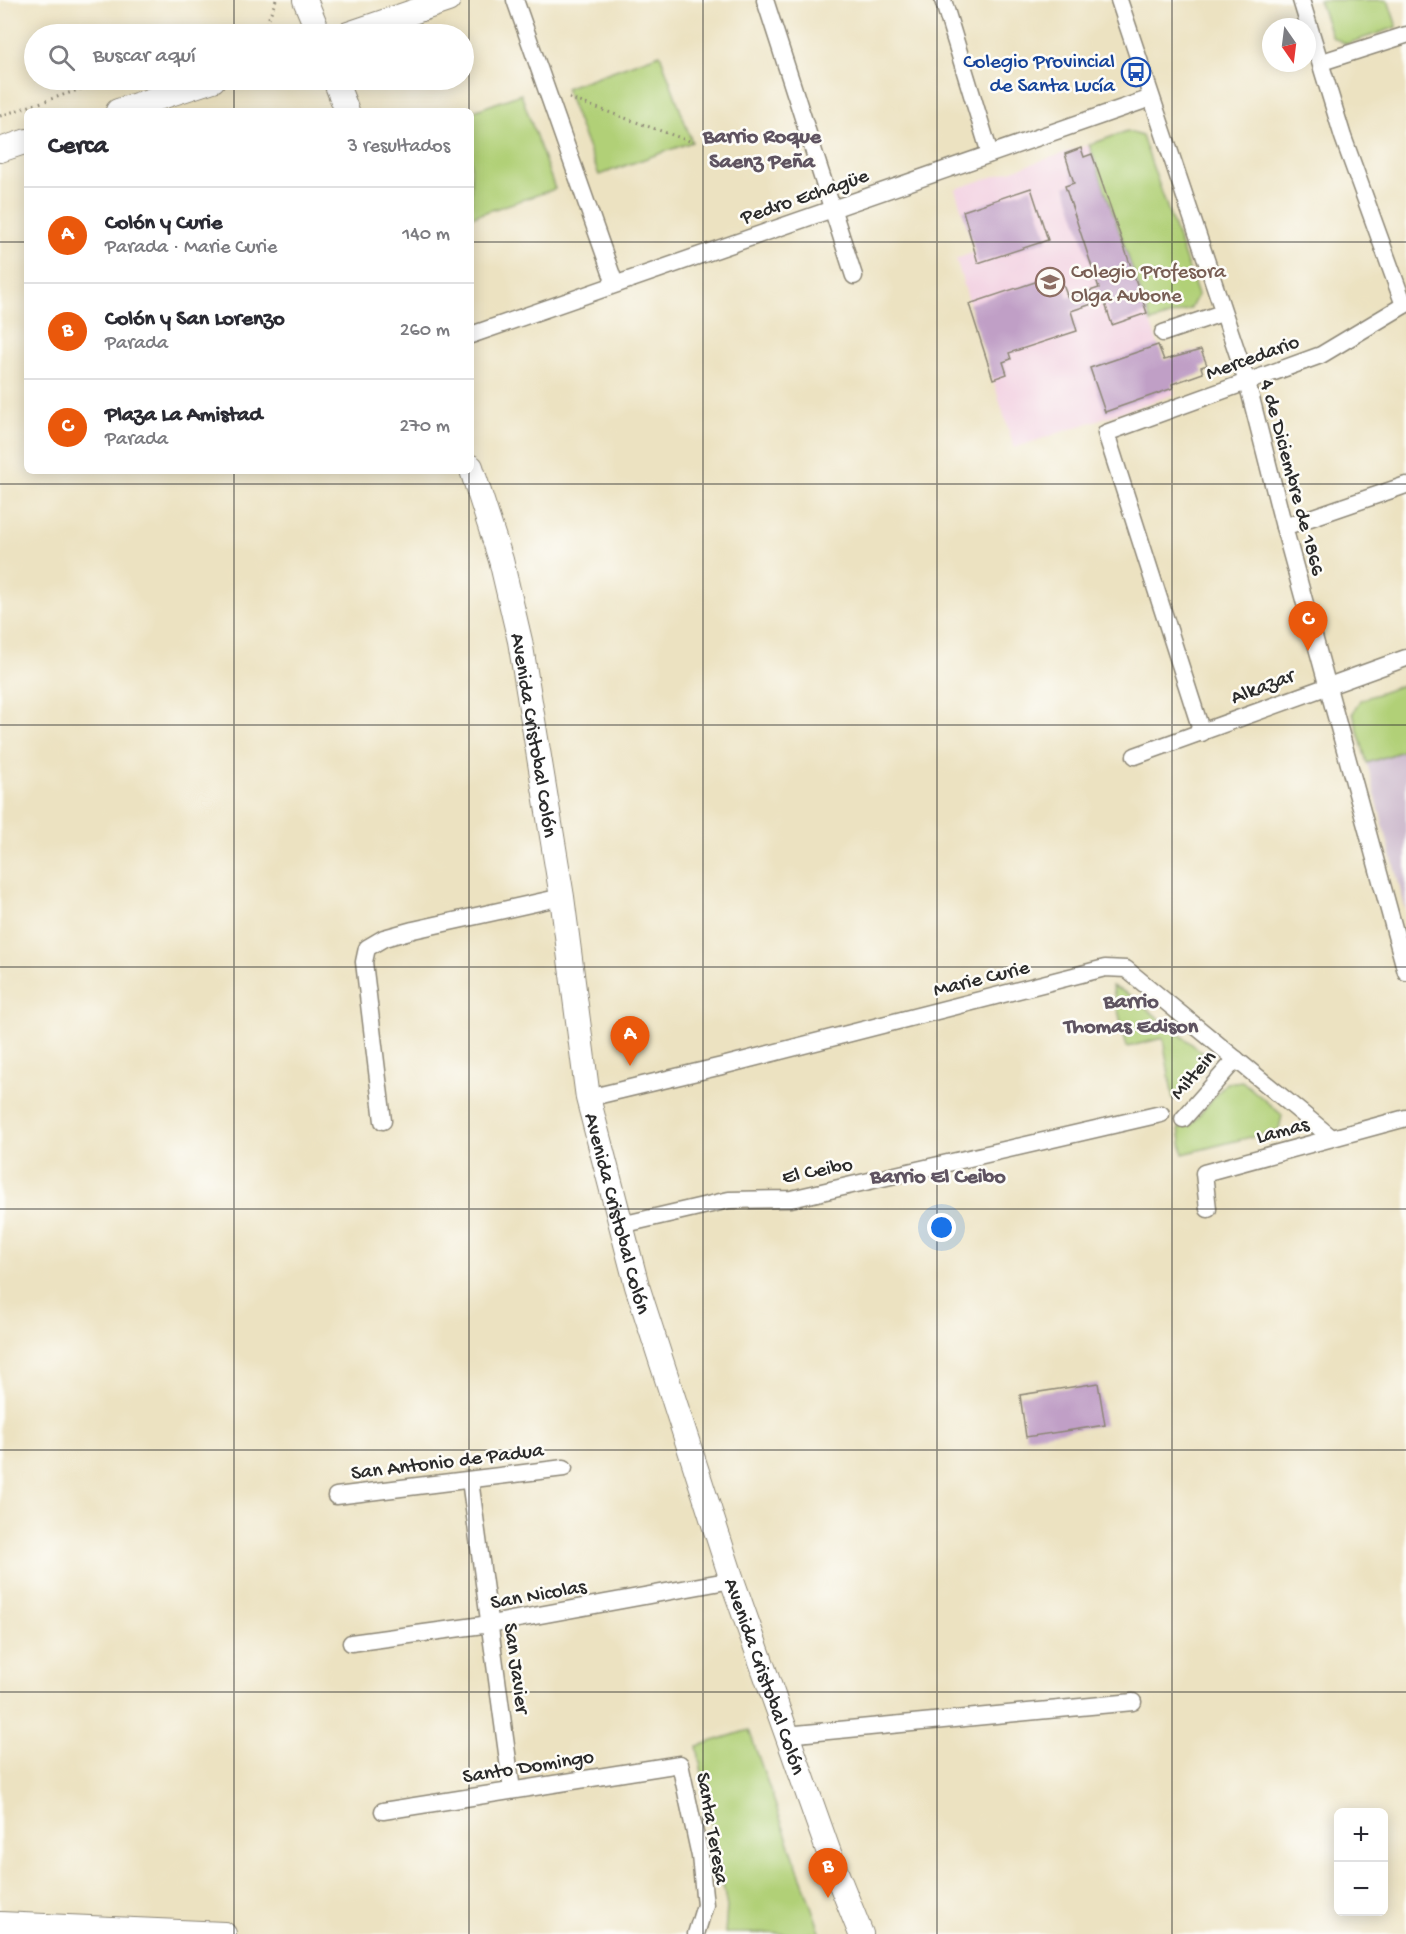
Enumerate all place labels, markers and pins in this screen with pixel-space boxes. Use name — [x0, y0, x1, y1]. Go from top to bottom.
place label: Colegio Provincial de Santa Lucía — [963, 51, 1116, 100]
bus stop icon: Colegio Provincial de Santa Lucía — [1120, 56, 1152, 88]
place label: Colegio Profesora Olga Aubone — [1071, 261, 1227, 310]
school or university icon: Colegio Profesora Olga Aubone — [1034, 266, 1066, 298]
pin: C — [1288, 602, 1328, 651]
pin: A — [610, 1016, 650, 1066]
pin: B — [808, 1848, 848, 1898]

